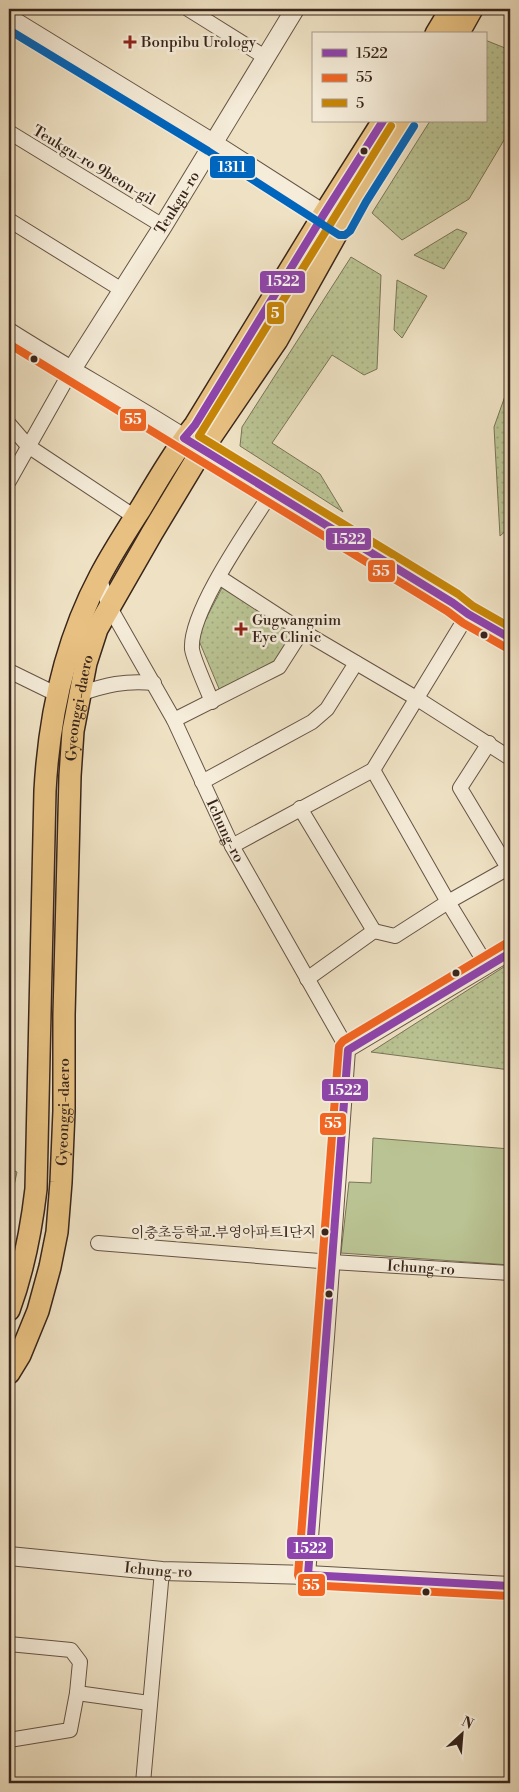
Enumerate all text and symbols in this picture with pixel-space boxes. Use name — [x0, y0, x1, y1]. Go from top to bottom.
legend — [312, 32, 486, 122]
place label: Bonpibu Urology — [140, 33, 257, 52]
marker: Bonpibu Urology — [123, 35, 137, 49]
text: 1522 — [356, 44, 388, 63]
text: 55 — [356, 68, 373, 87]
text: 5 — [356, 94, 364, 113]
street label: Teukgu-ro 9beon-gil — [29, 121, 159, 210]
unlabelled marker — [359, 146, 369, 156]
line badge: 1311 — [209, 155, 256, 179]
text: 1311 — [218, 159, 247, 177]
street label: Teukgu-ro — [151, 168, 204, 238]
line badge: 1522 — [259, 270, 306, 294]
text: 1522 — [267, 273, 300, 291]
line badge: 5 — [266, 301, 285, 325]
text: 5 — [271, 305, 280, 323]
unlabelled marker — [29, 354, 39, 364]
line badge: 55 — [119, 408, 147, 432]
text: 55 — [124, 411, 142, 429]
line badge: 1522 — [325, 527, 372, 551]
text: 1522 — [333, 531, 366, 549]
line badge: 55 — [367, 559, 396, 583]
text: 55 — [372, 563, 390, 581]
place label: Gugwangnim Eye Clinic — [252, 611, 341, 647]
marker: Gugwangnim Eye Clinic — [234, 622, 248, 636]
unlabelled marker — [479, 630, 489, 640]
street label: Gyeonggi-daero — [62, 652, 98, 762]
street label: Ichung-ro — [202, 796, 248, 866]
unlabelled marker — [451, 968, 461, 978]
street label: Gyeonggi-daero — [53, 1058, 74, 1167]
line badge: 1522 — [321, 1078, 369, 1102]
text: 1522 — [329, 1082, 362, 1100]
line badge: 55 — [319, 1112, 347, 1136]
text: 55 — [324, 1115, 342, 1133]
place label: 이충초등학교.부영아파트1단지 — [131, 1224, 316, 1242]
marker: 이충초등학교.부영아파트1단지 — [320, 1227, 330, 1237]
street label: Ichung-ro — [386, 1256, 456, 1280]
unlabelled marker — [324, 1289, 334, 1299]
line badge: 1522 — [286, 1536, 334, 1560]
text: 1522 — [294, 1540, 327, 1558]
street label: Ichung-ro — [123, 1558, 193, 1582]
line badge: 55 — [297, 1573, 326, 1597]
text: 55 — [302, 1577, 320, 1595]
unlabelled marker — [421, 1587, 431, 1597]
north arrow — [436, 1710, 486, 1760]
text: N — [458, 1713, 476, 1734]

